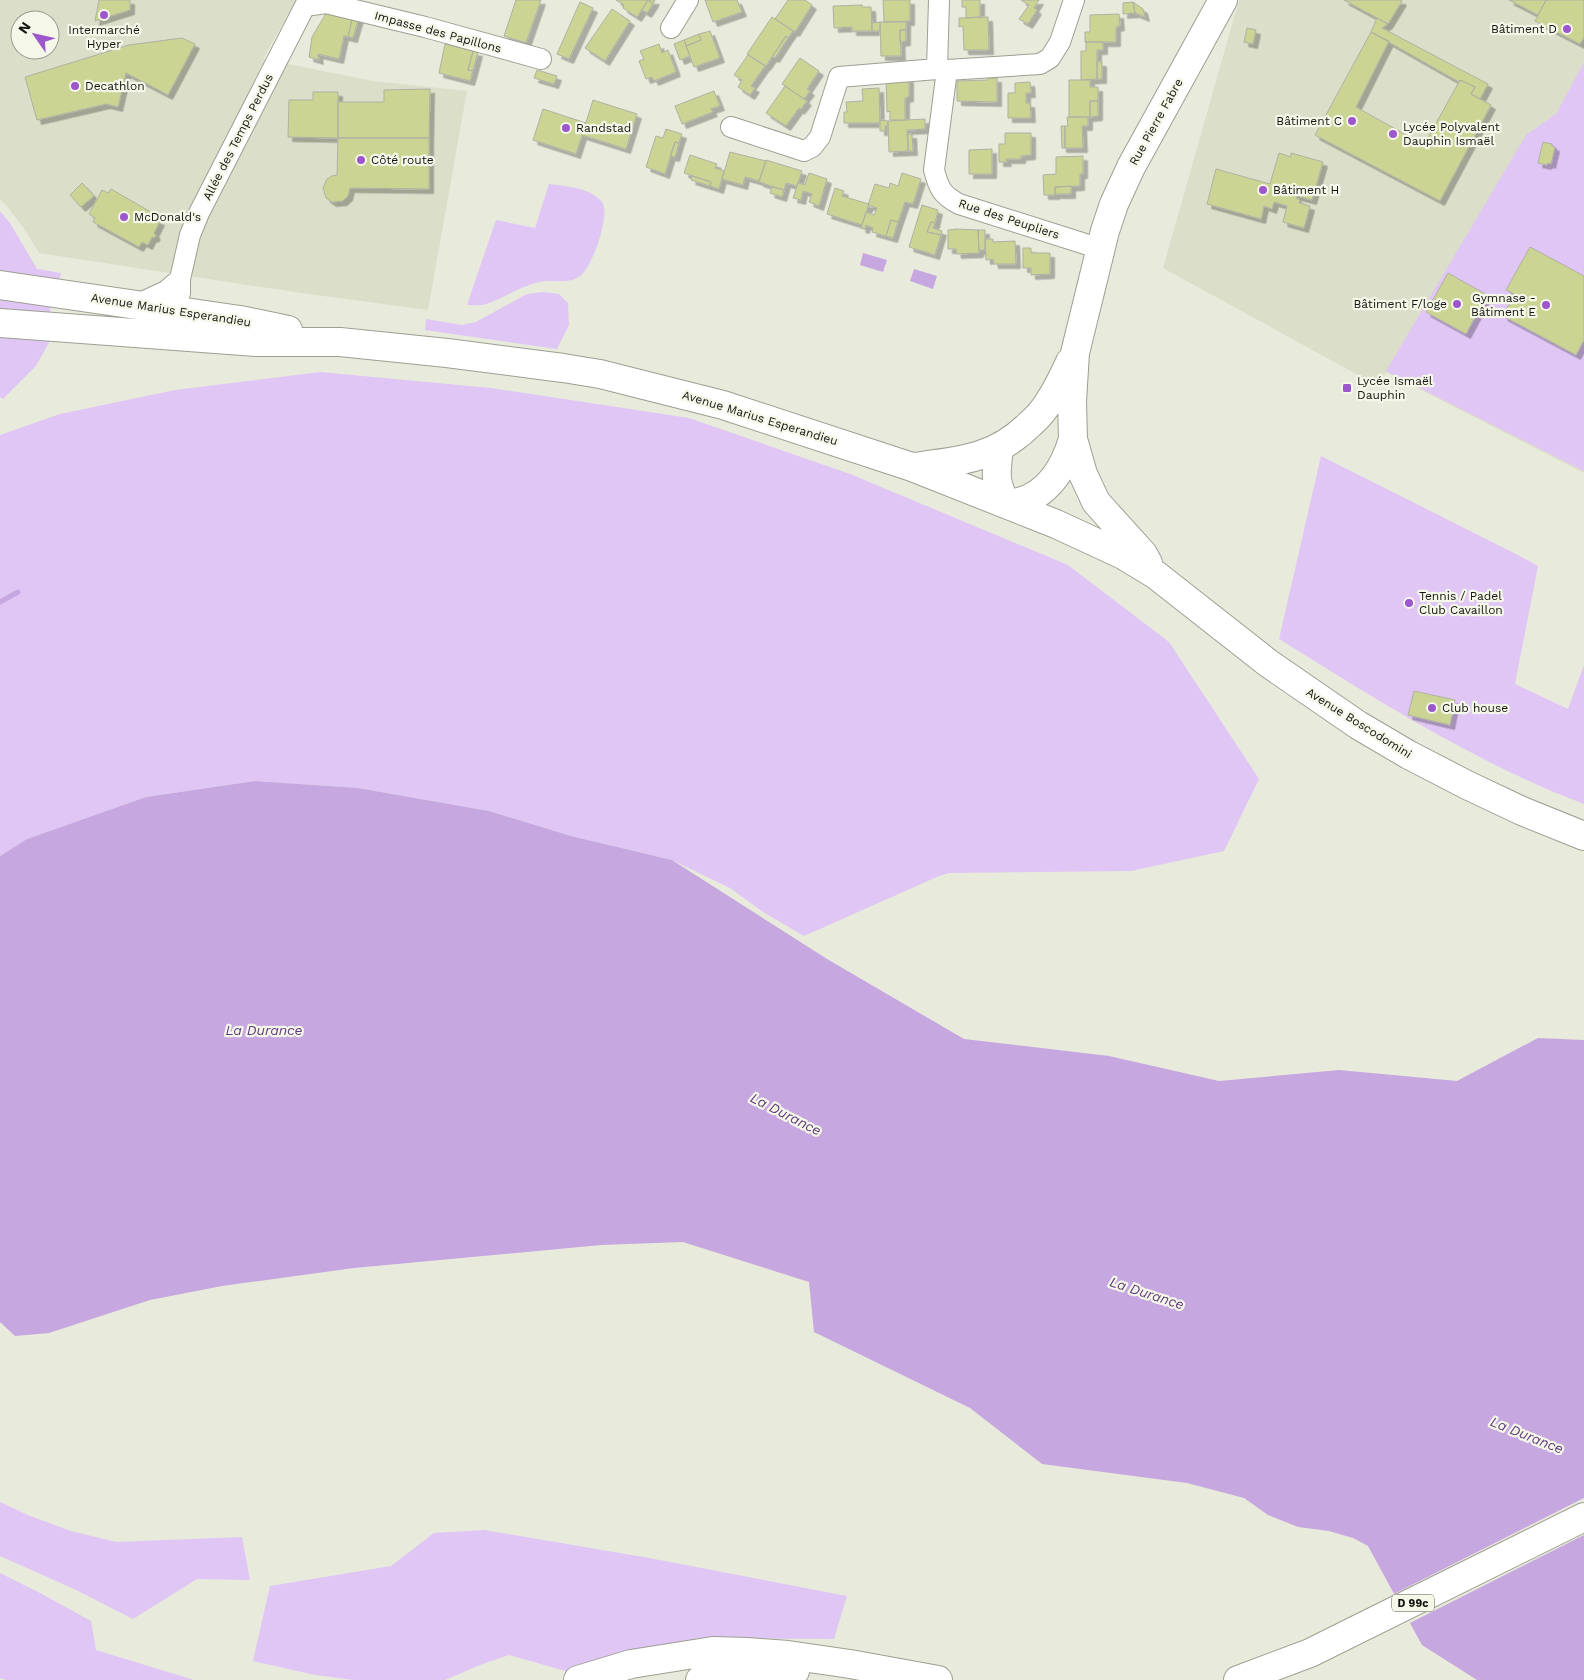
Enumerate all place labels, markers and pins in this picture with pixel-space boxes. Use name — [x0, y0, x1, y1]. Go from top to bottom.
marker: Intermarché Hyper — [98, 9, 110, 21]
place label: Bâtiment D — [1491, 22, 1557, 36]
place label: Intermarché Hyper — [68, 23, 140, 51]
marker: Bâtiment D — [1561, 23, 1573, 35]
place label: Decathlon — [85, 79, 145, 93]
marker: Decathlon — [69, 80, 81, 92]
place label: Bâtiment C — [1276, 114, 1342, 128]
marker: Bâtiment C — [1346, 115, 1358, 127]
place label: Lycée Polyvalent Dauphin Ismaël — [1403, 120, 1500, 148]
place label: Randstad — [576, 121, 631, 135]
marker: Randstad — [560, 122, 572, 134]
marker: Lycée Polyvalent Dauphin Ismaël — [1387, 128, 1399, 140]
place label: Côté route — [371, 153, 434, 167]
marker: Côté route — [355, 154, 367, 166]
place label: Bâtiment H — [1273, 183, 1339, 197]
marker: Bâtiment H — [1257, 184, 1269, 196]
place label: McDonald's — [134, 210, 201, 224]
marker: McDonald's — [118, 211, 130, 223]
place label: Gymnase - Bâtiment E — [1471, 291, 1536, 319]
place label: Bâtiment F/loge — [1353, 297, 1447, 311]
marker: Bâtiment F/loge — [1451, 298, 1463, 310]
marker: Gymnase - Bâtiment E — [1540, 299, 1552, 311]
place label: Lycée Ismaël Dauphin — [1357, 374, 1433, 402]
marker: Lycée Ismaël Dauphin — [1341, 382, 1353, 394]
place label: Tennis / Padel Club Cavaillon — [1419, 589, 1503, 617]
marker: Tennis / Padel Club Cavaillon — [1403, 597, 1415, 609]
place label: Club house — [1442, 701, 1508, 715]
marker: Club house — [1426, 702, 1438, 714]

